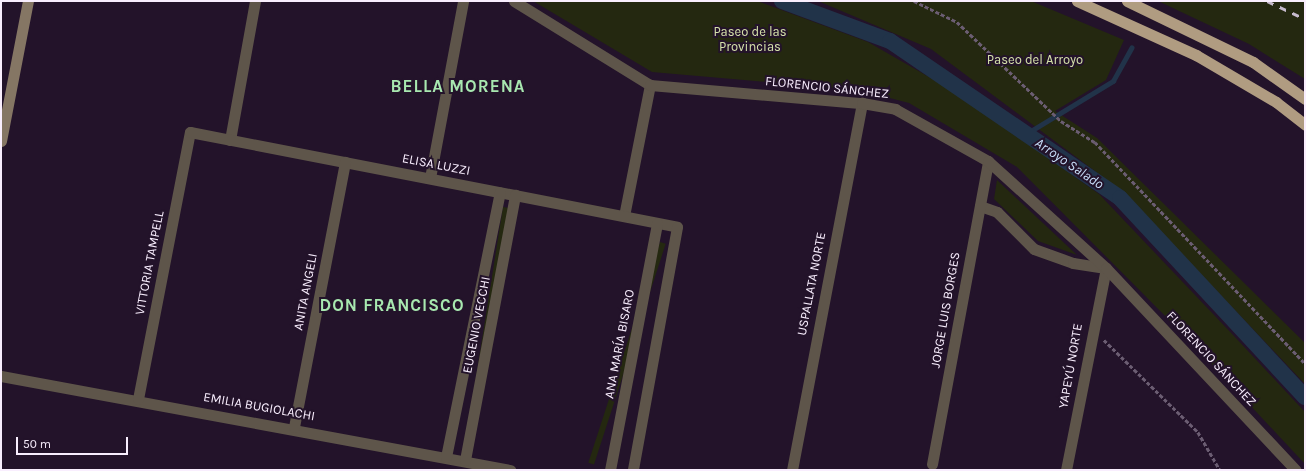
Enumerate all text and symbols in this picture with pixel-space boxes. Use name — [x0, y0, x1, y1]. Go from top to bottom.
park label: Paseo de las Provincias — [713, 25, 787, 56]
park label: Paseo del Arroyo — [987, 52, 1083, 68]
street label: FLORENCIO SÁNCHEZ — [764, 74, 890, 102]
district label: BELLA MORENA — [391, 77, 525, 97]
water label: Arroyo Salado — [1031, 135, 1107, 193]
street label: ELISA LUZZI — [401, 151, 471, 179]
street label: VITTORIA TAMPELL — [132, 210, 168, 316]
street label: USPALLATA NORTE — [794, 231, 830, 337]
street label: JORGE LUIS BORGES — [928, 251, 964, 369]
street label: ANITA ANGELI — [291, 252, 321, 332]
street label: EUGENIO VECCHI — [460, 275, 494, 375]
street label: ANA MARÍA BISARO — [602, 288, 638, 400]
district label: DON FRANCISCO — [320, 296, 464, 316]
street label: FLORENCIO SÁNCHEZ — [1163, 308, 1259, 410]
street label: YAPEYÚ NORTE — [1056, 322, 1086, 410]
street label: EMILIA BUGIOLACHI — [202, 390, 316, 424]
scale bar — [18, 429, 130, 455]
text: 50 m — [23, 437, 51, 451]

